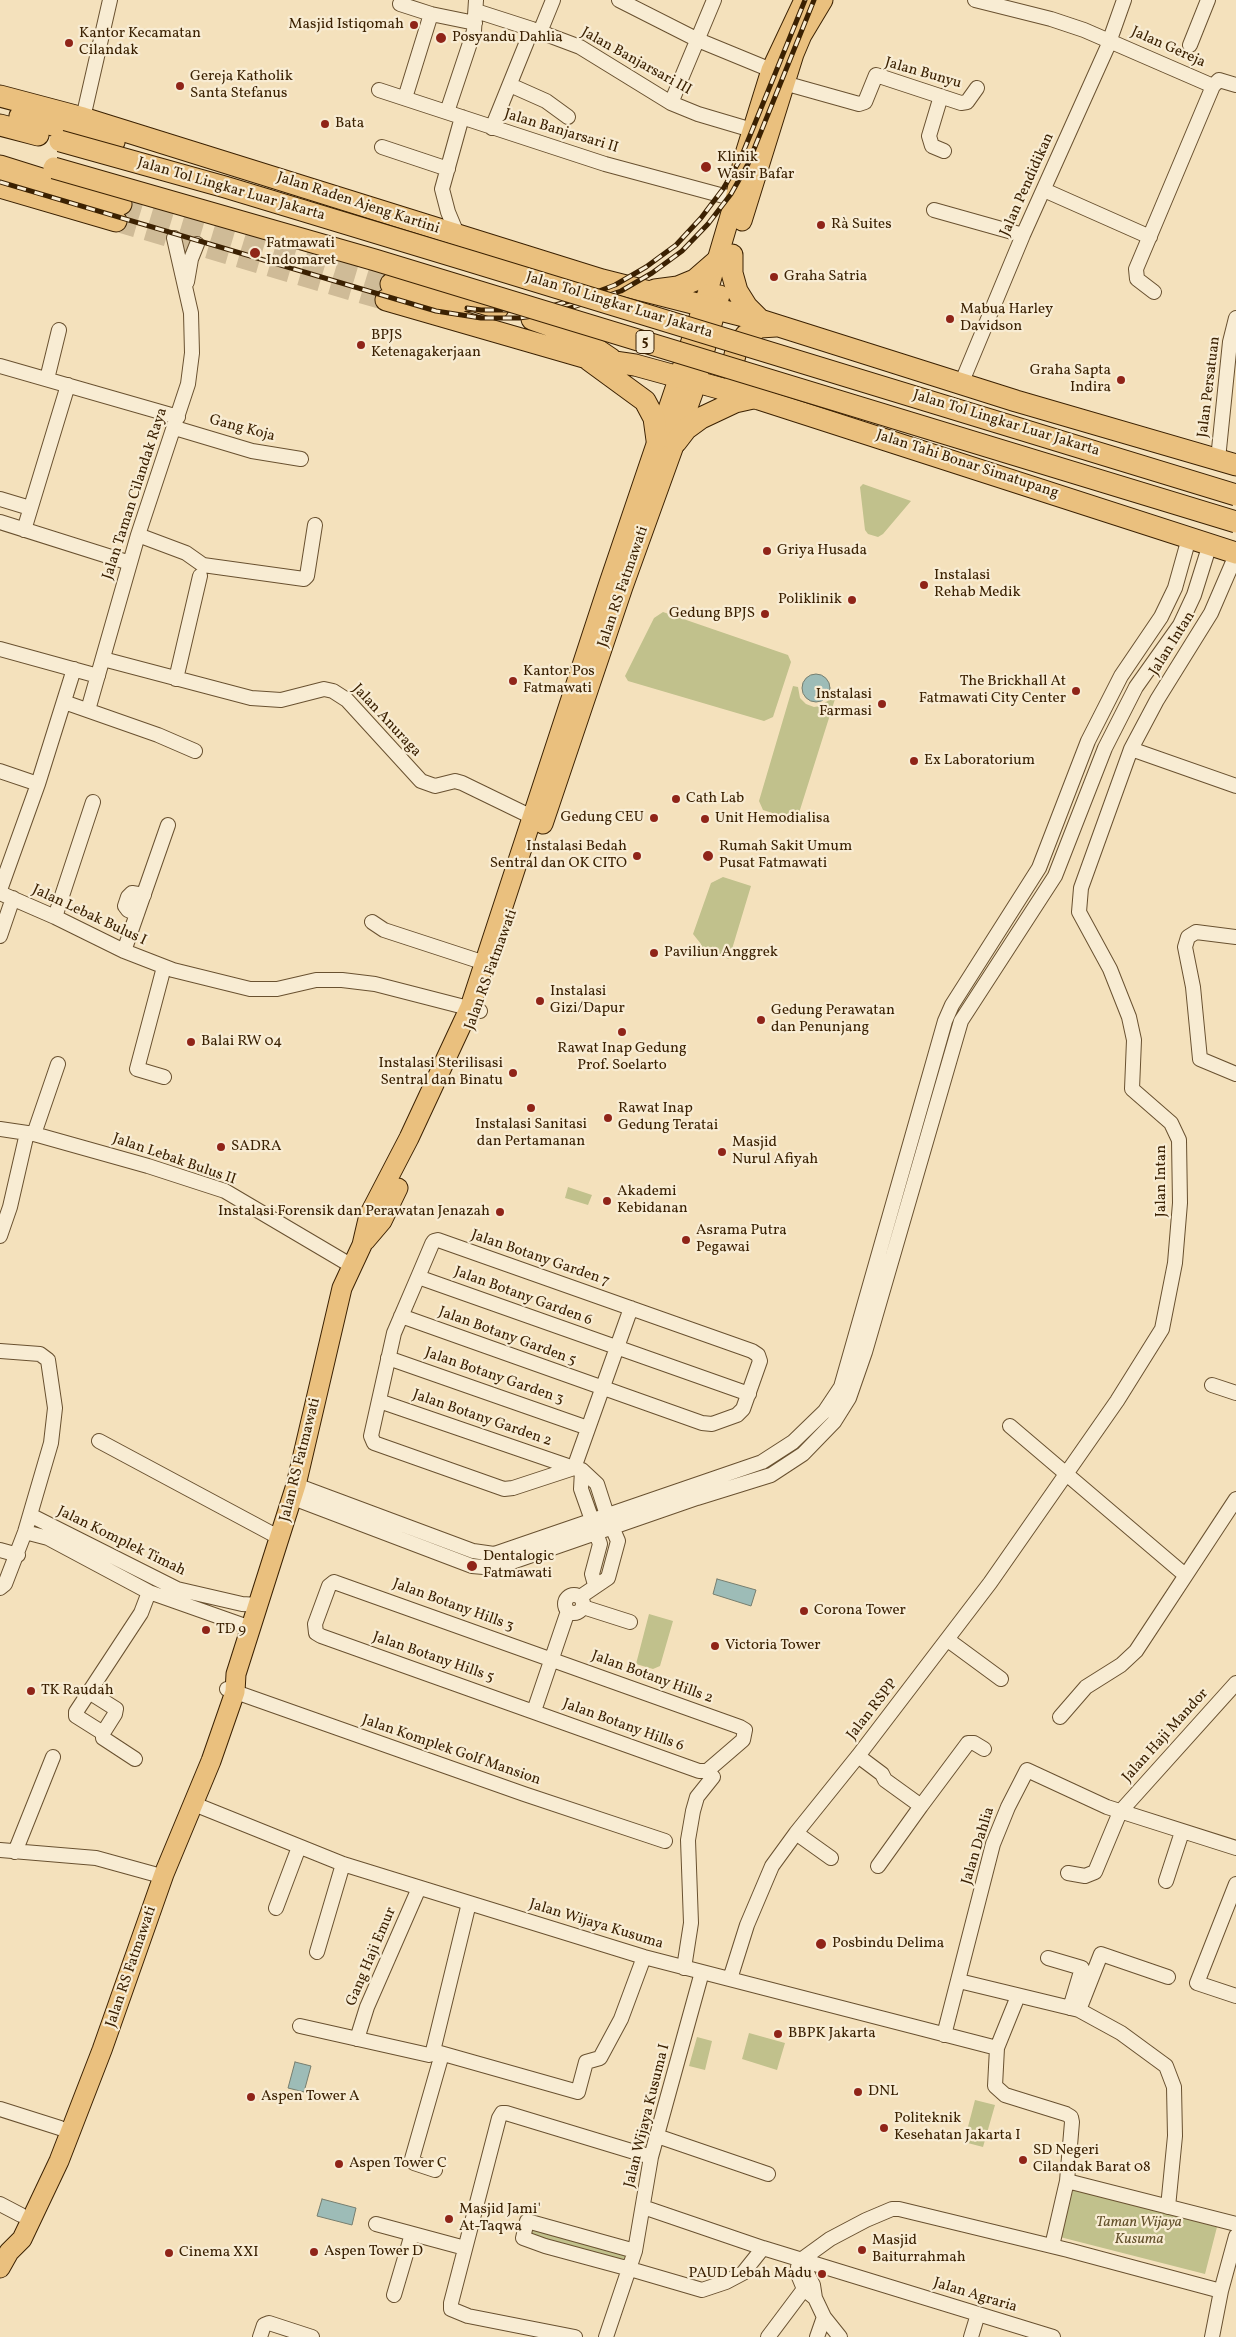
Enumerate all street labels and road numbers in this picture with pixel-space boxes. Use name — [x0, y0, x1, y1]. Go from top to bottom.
street label: Jalan Banjarsari III — [578, 24, 694, 100]
street label: Jalan Gereja — [1128, 24, 1208, 72]
street label: Jalan Bunyu — [883, 54, 963, 94]
street label: Jalan Banjarsari II — [502, 106, 620, 158]
street label: Jalan Pendidikan — [997, 130, 1059, 240]
street label: Jalan Tol Lingkar Luar Jakarta — [135, 155, 327, 225]
street label: Jalan Raden Ajeng Kartini — [274, 169, 442, 239]
street label: Jalan Tol Lingkar Luar Jakarta — [523, 269, 715, 343]
road number: 5 — [636, 331, 654, 354]
street label: Jalan Persatuan — [1195, 335, 1225, 439]
street label: Jalan Tol Lingkar Luar Jakarta — [910, 387, 1102, 461]
street label: Jalan Taman Cilandak Raya — [100, 406, 172, 582]
street label: Gang Koja — [207, 412, 277, 446]
street label: Jalan Tahi Bonar Simatupang — [873, 427, 1061, 503]
street label: Jalan RS Fatmawati — [595, 524, 653, 650]
street label: Jalan Intan — [1146, 609, 1200, 679]
street label: Jalan Anuraga — [348, 681, 424, 761]
street label: Jalan Lebak Bulus I — [29, 882, 149, 950]
street label: Jalan RS Fatmawati — [462, 907, 522, 1033]
street label: Jalan Lebak Bulus II — [110, 1130, 238, 1190]
street label: Jalan Intan — [1153, 1145, 1171, 1217]
street label: Jalan Botany Garden 7 — [468, 1227, 612, 1291]
street label: Jalan Botany Garden 6 — [451, 1264, 595, 1330]
street label: Jalan Botany Garden 5 — [436, 1304, 578, 1370]
street label: Jalan Botany Garden 3 — [422, 1345, 566, 1409]
street label: Jalan Botany Garden 2 — [410, 1387, 554, 1451]
street label: Jalan RS Fatmawati — [277, 1396, 325, 1524]
street label: Jalan Komplek Timah — [54, 1503, 188, 1581]
street label: Jalan Botany Hills 3 — [390, 1576, 516, 1636]
street label: Jalan Botany Hills 5 — [370, 1629, 496, 1687]
street label: Jalan Botany Hills 2 — [589, 1648, 715, 1708]
street label: Jalan RSPP — [844, 1676, 902, 1744]
street label: Jalan Haji Mandor — [1119, 1685, 1213, 1787]
street label: Jalan Botany Hills 6 — [560, 1696, 686, 1756]
street label: Jalan Komplek Golf Mansion — [359, 1712, 543, 1790]
street label: Jalan Dahlia — [959, 1805, 999, 1887]
street label: Jalan Wijaya Kusuma — [527, 1896, 665, 1954]
street label: Jalan RS Fatmawati — [103, 1904, 161, 2030]
street label: Gang Haji Emur — [343, 1905, 401, 2009]
street label: Jalan Wijaya Kusuma I — [621, 2042, 675, 2190]
street label: Jalan Agraria — [931, 2275, 1019, 2317]

